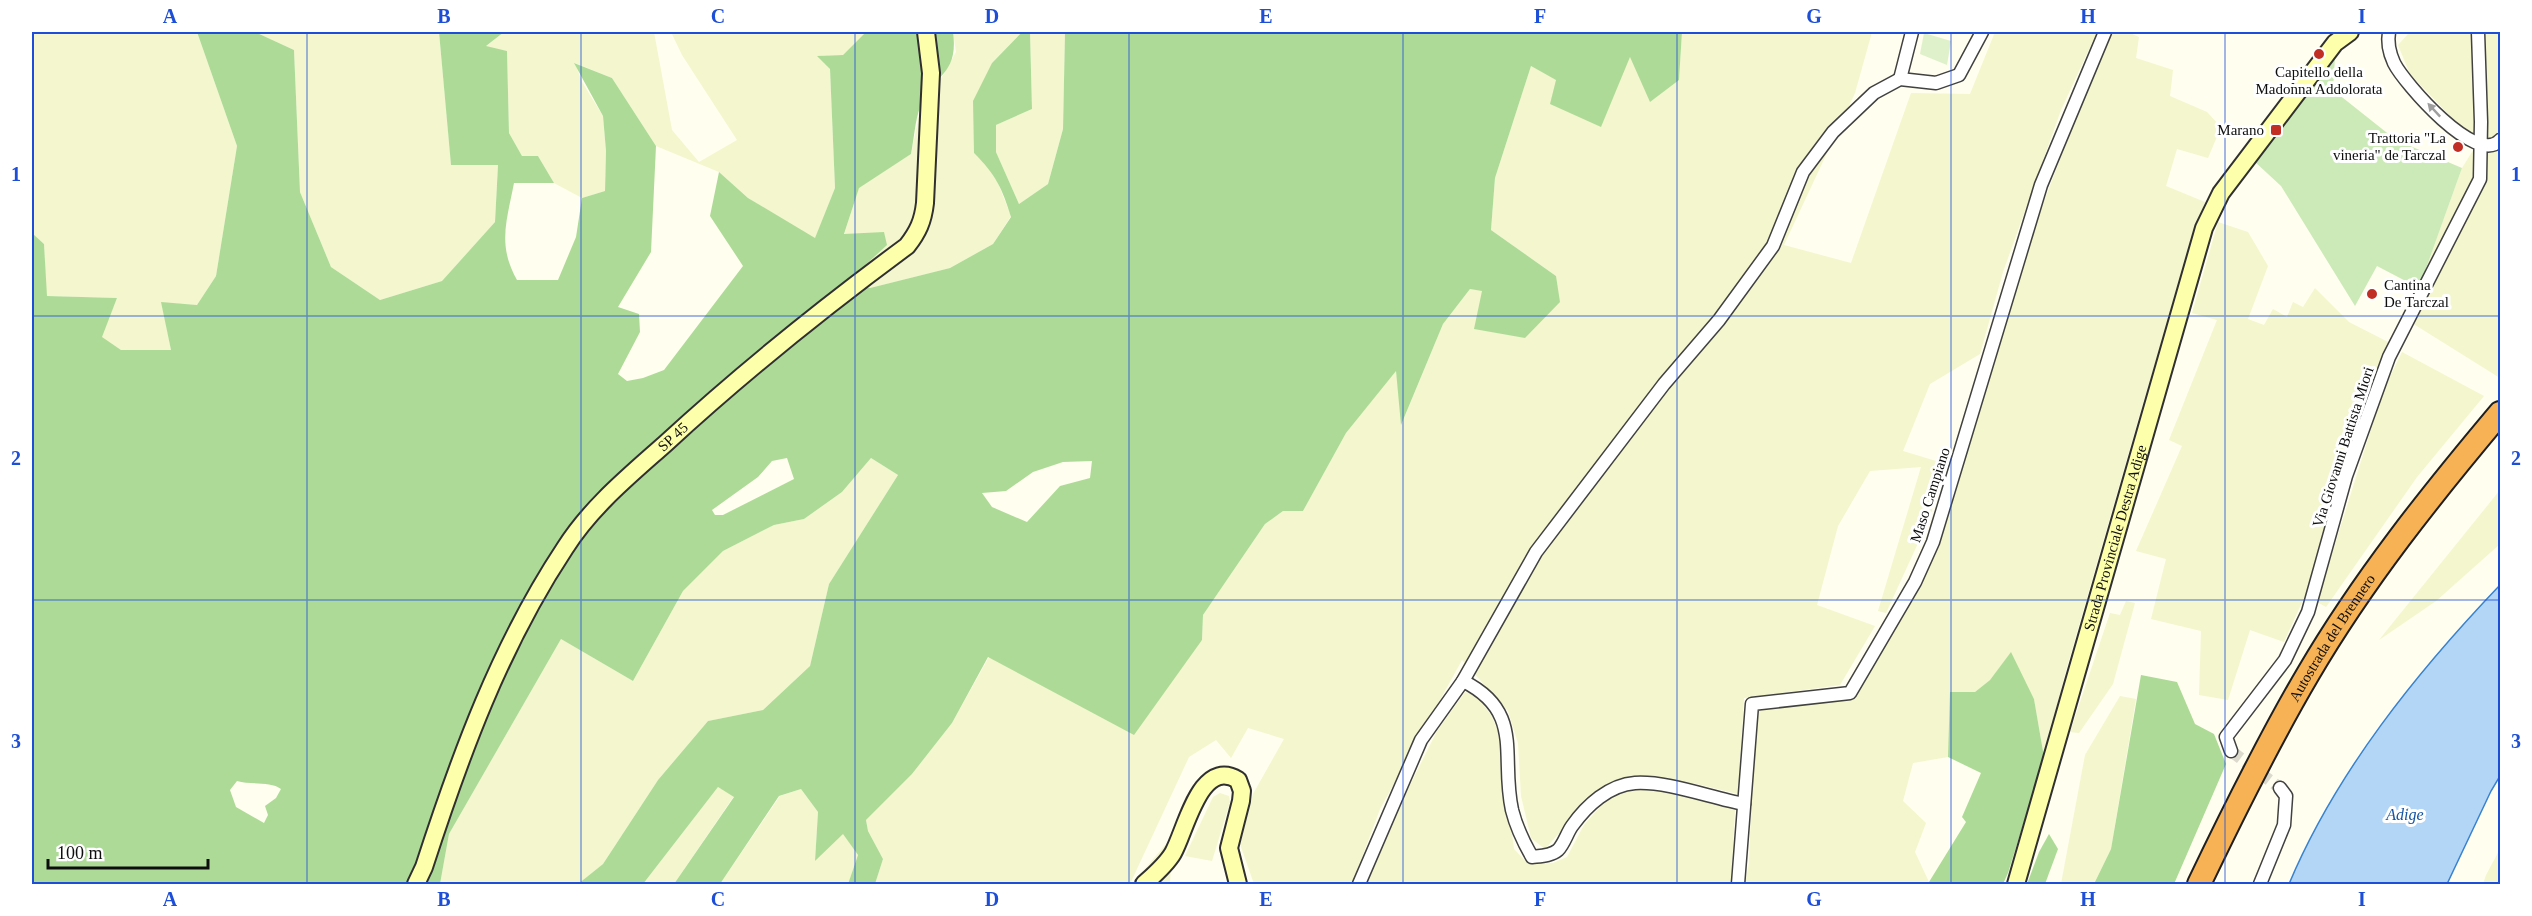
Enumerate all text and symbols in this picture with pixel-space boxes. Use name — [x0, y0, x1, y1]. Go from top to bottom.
text: A — [163, 5, 178, 27]
text: B — [437, 5, 451, 27]
text: C — [711, 5, 725, 27]
text: D — [985, 5, 999, 27]
text: E — [1259, 5, 1273, 27]
text: F — [1534, 5, 1546, 27]
text: G — [1806, 5, 1822, 27]
text: H — [2080, 5, 2096, 27]
text: I — [2358, 5, 2366, 27]
marker: Capitello della Madonna Addolorata — [2312, 47, 2326, 61]
place label: Capitello della Madonna Addolorata — [2255, 64, 2383, 97]
one-way arrow — [2428, 103, 2442, 117]
place label: Marano — [2217, 122, 2264, 138]
marker: Marano — [2269, 123, 2283, 137]
place label: Trattoria "La vineria" de Tarczal — [2333, 130, 2446, 163]
marker: Trattoria "La vineria" de Tarczal — [2451, 140, 2465, 154]
text: 1 — [11, 163, 21, 185]
text: 1 — [2511, 163, 2521, 185]
place label: Cantina De Tarczal — [2384, 277, 2449, 310]
marker: Cantina De Tarczal — [2365, 287, 2379, 301]
street label: Via Giovanni Battista Miori — [2309, 365, 2377, 529]
street label: SP 45 — [655, 419, 691, 455]
street label: Strada Provinciale Destra Adige — [2081, 443, 2150, 633]
street label: Maso Campiano — [1907, 446, 1953, 544]
text: 2 — [11, 447, 21, 469]
text: 2 — [2511, 447, 2521, 469]
street label: Autostrada del Brennero — [2286, 571, 2378, 704]
text: 3 — [11, 730, 21, 752]
text: 3 — [2511, 730, 2521, 752]
water label: Adige — [2385, 806, 2424, 824]
scale bar — [48, 832, 208, 870]
text: 100 m — [57, 843, 103, 863]
text: A — [163, 888, 178, 910]
text: B — [437, 888, 451, 910]
text: C — [711, 888, 725, 910]
text: D — [985, 888, 999, 910]
text: E — [1259, 888, 1273, 910]
text: F — [1534, 888, 1546, 910]
text: G — [1806, 888, 1822, 910]
text: H — [2080, 888, 2096, 910]
text: I — [2358, 888, 2366, 910]

